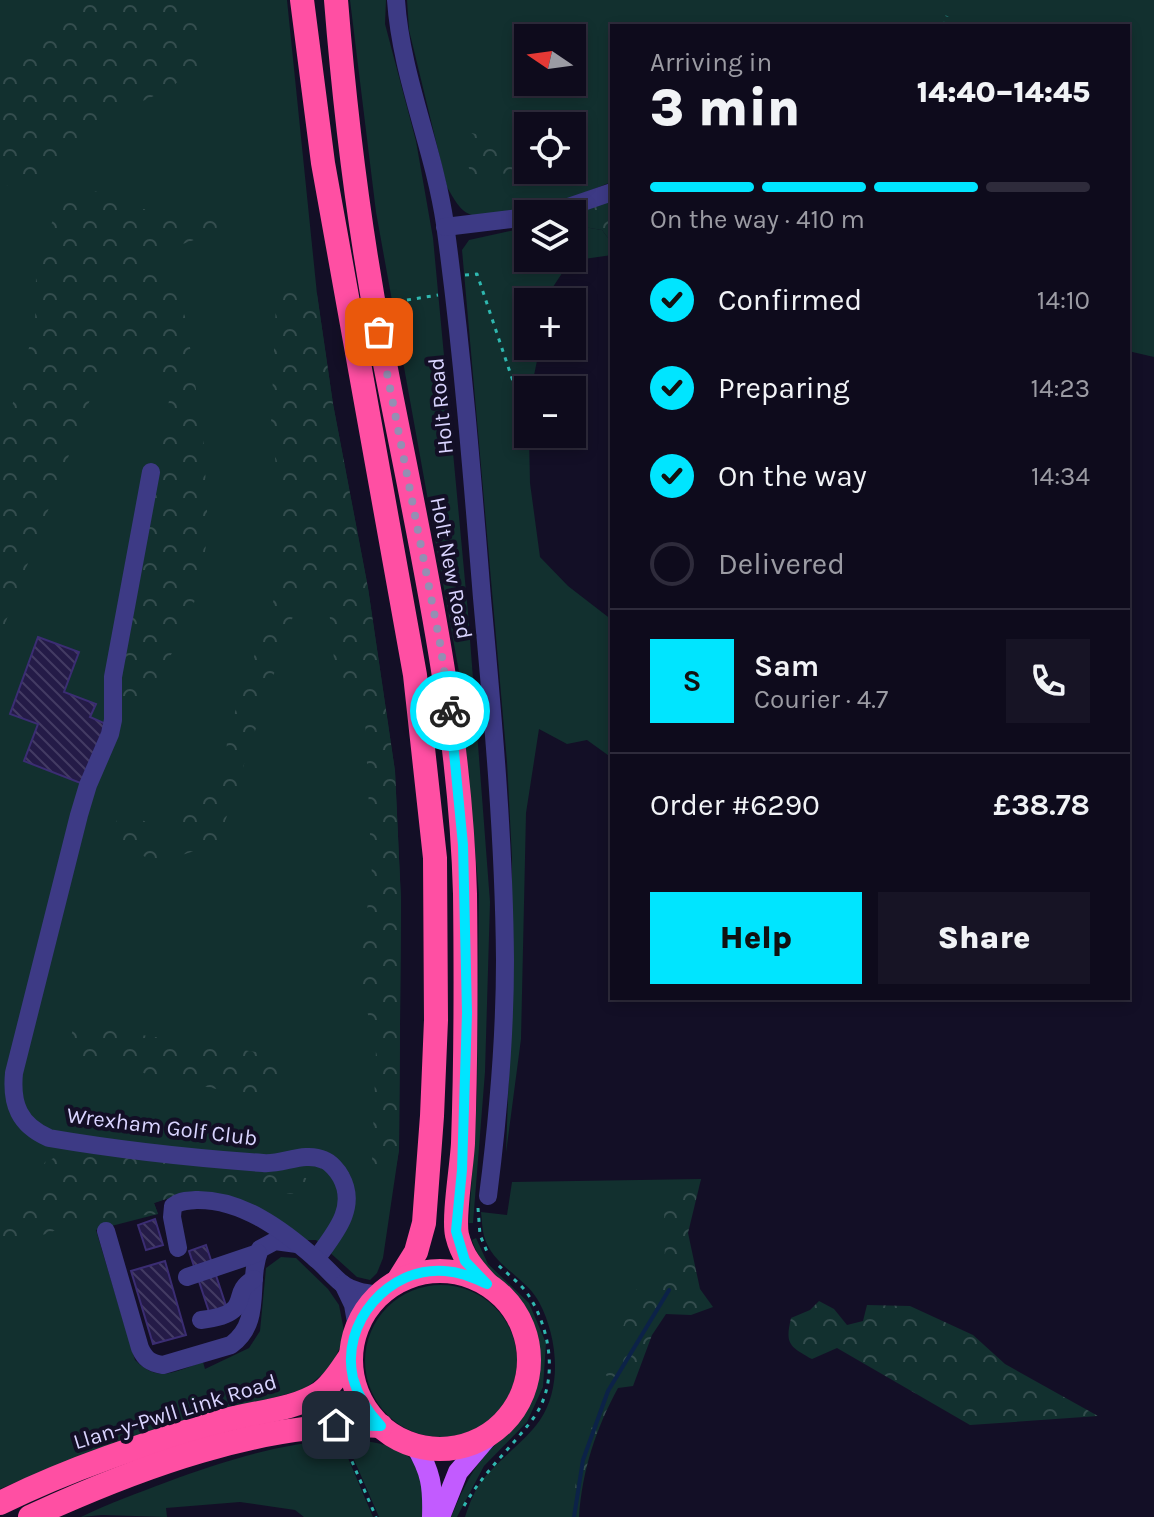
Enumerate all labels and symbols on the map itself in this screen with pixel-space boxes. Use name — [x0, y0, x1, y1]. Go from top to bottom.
north arrow — [514, 24, 586, 96]
pin — [345, 298, 413, 366]
street label: Holt Road — [423, 356, 459, 456]
street label: Holt New Road — [424, 495, 478, 641]
courier — [410, 671, 490, 751]
street label: Wrexham Golf Club — [65, 1102, 259, 1152]
street label: Llan-y-Pwll Link Road — [70, 1369, 280, 1455]
pin — [302, 1391, 370, 1459]

